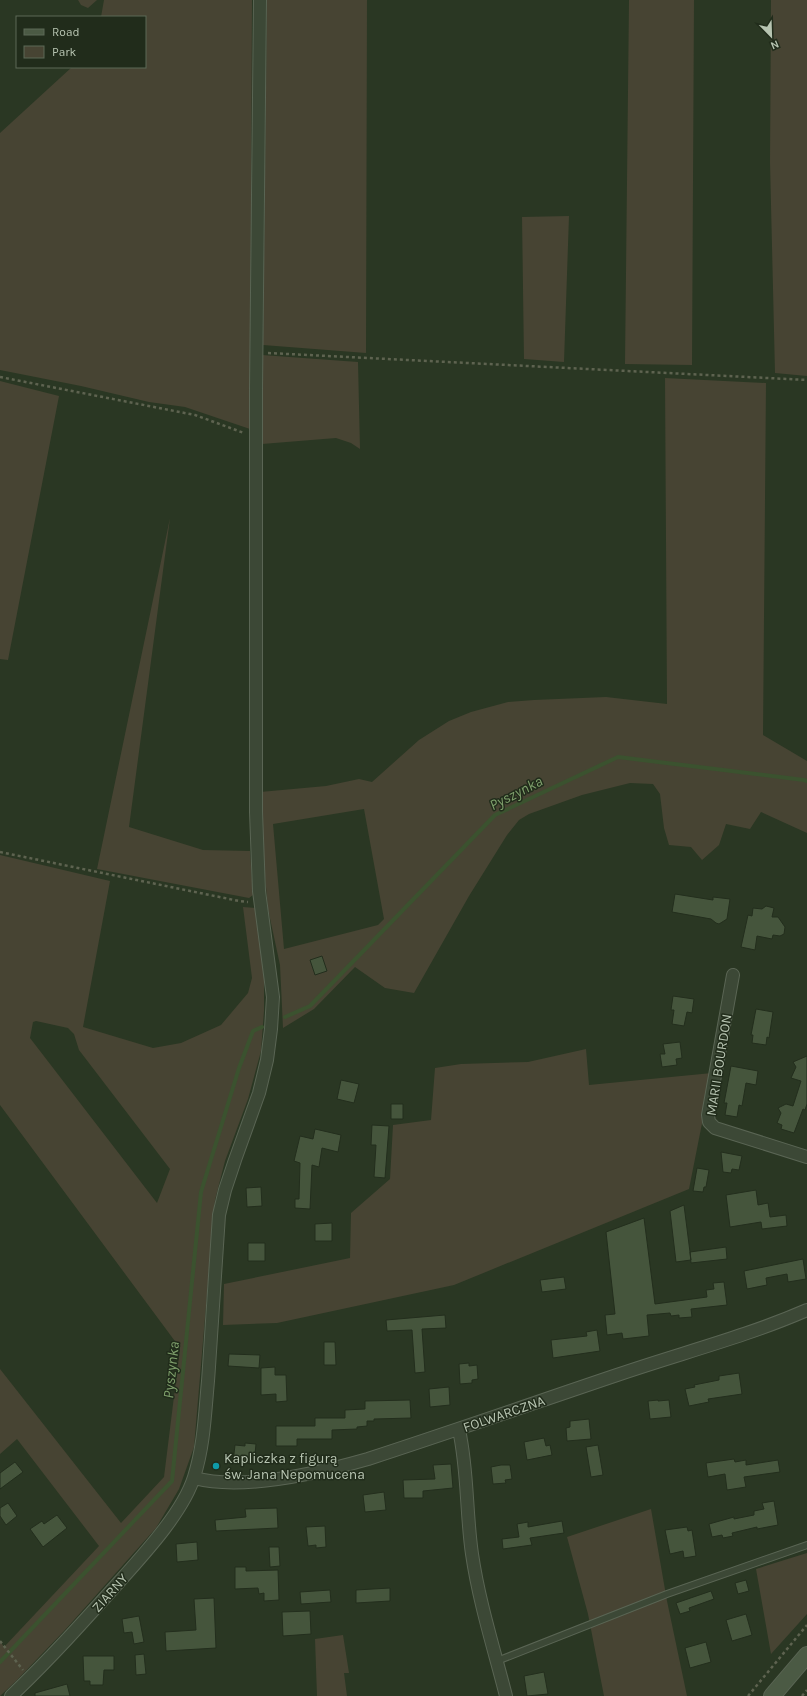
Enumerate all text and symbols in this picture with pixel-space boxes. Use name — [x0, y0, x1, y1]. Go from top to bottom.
legend — [16, 16, 146, 68]
north arrow — [751, 16, 791, 56]
text: Road — [52, 25, 80, 39]
text: N — [769, 37, 781, 52]
text: Park — [52, 45, 77, 59]
water label: Pyszynka — [486, 772, 546, 814]
street label: MARII BOURDON — [703, 1013, 735, 1117]
water label: Pyszynka — [159, 1341, 183, 1399]
street label: FOLWARCZNA — [461, 1392, 547, 1436]
place label: Kapliczka z figurą św. Jana Nepomucena — [224, 1450, 365, 1483]
marker: Kapliczka z figurą św. Jana Nepomucena — [211, 1461, 221, 1471]
street label: ZIARNY — [88, 1570, 132, 1616]

